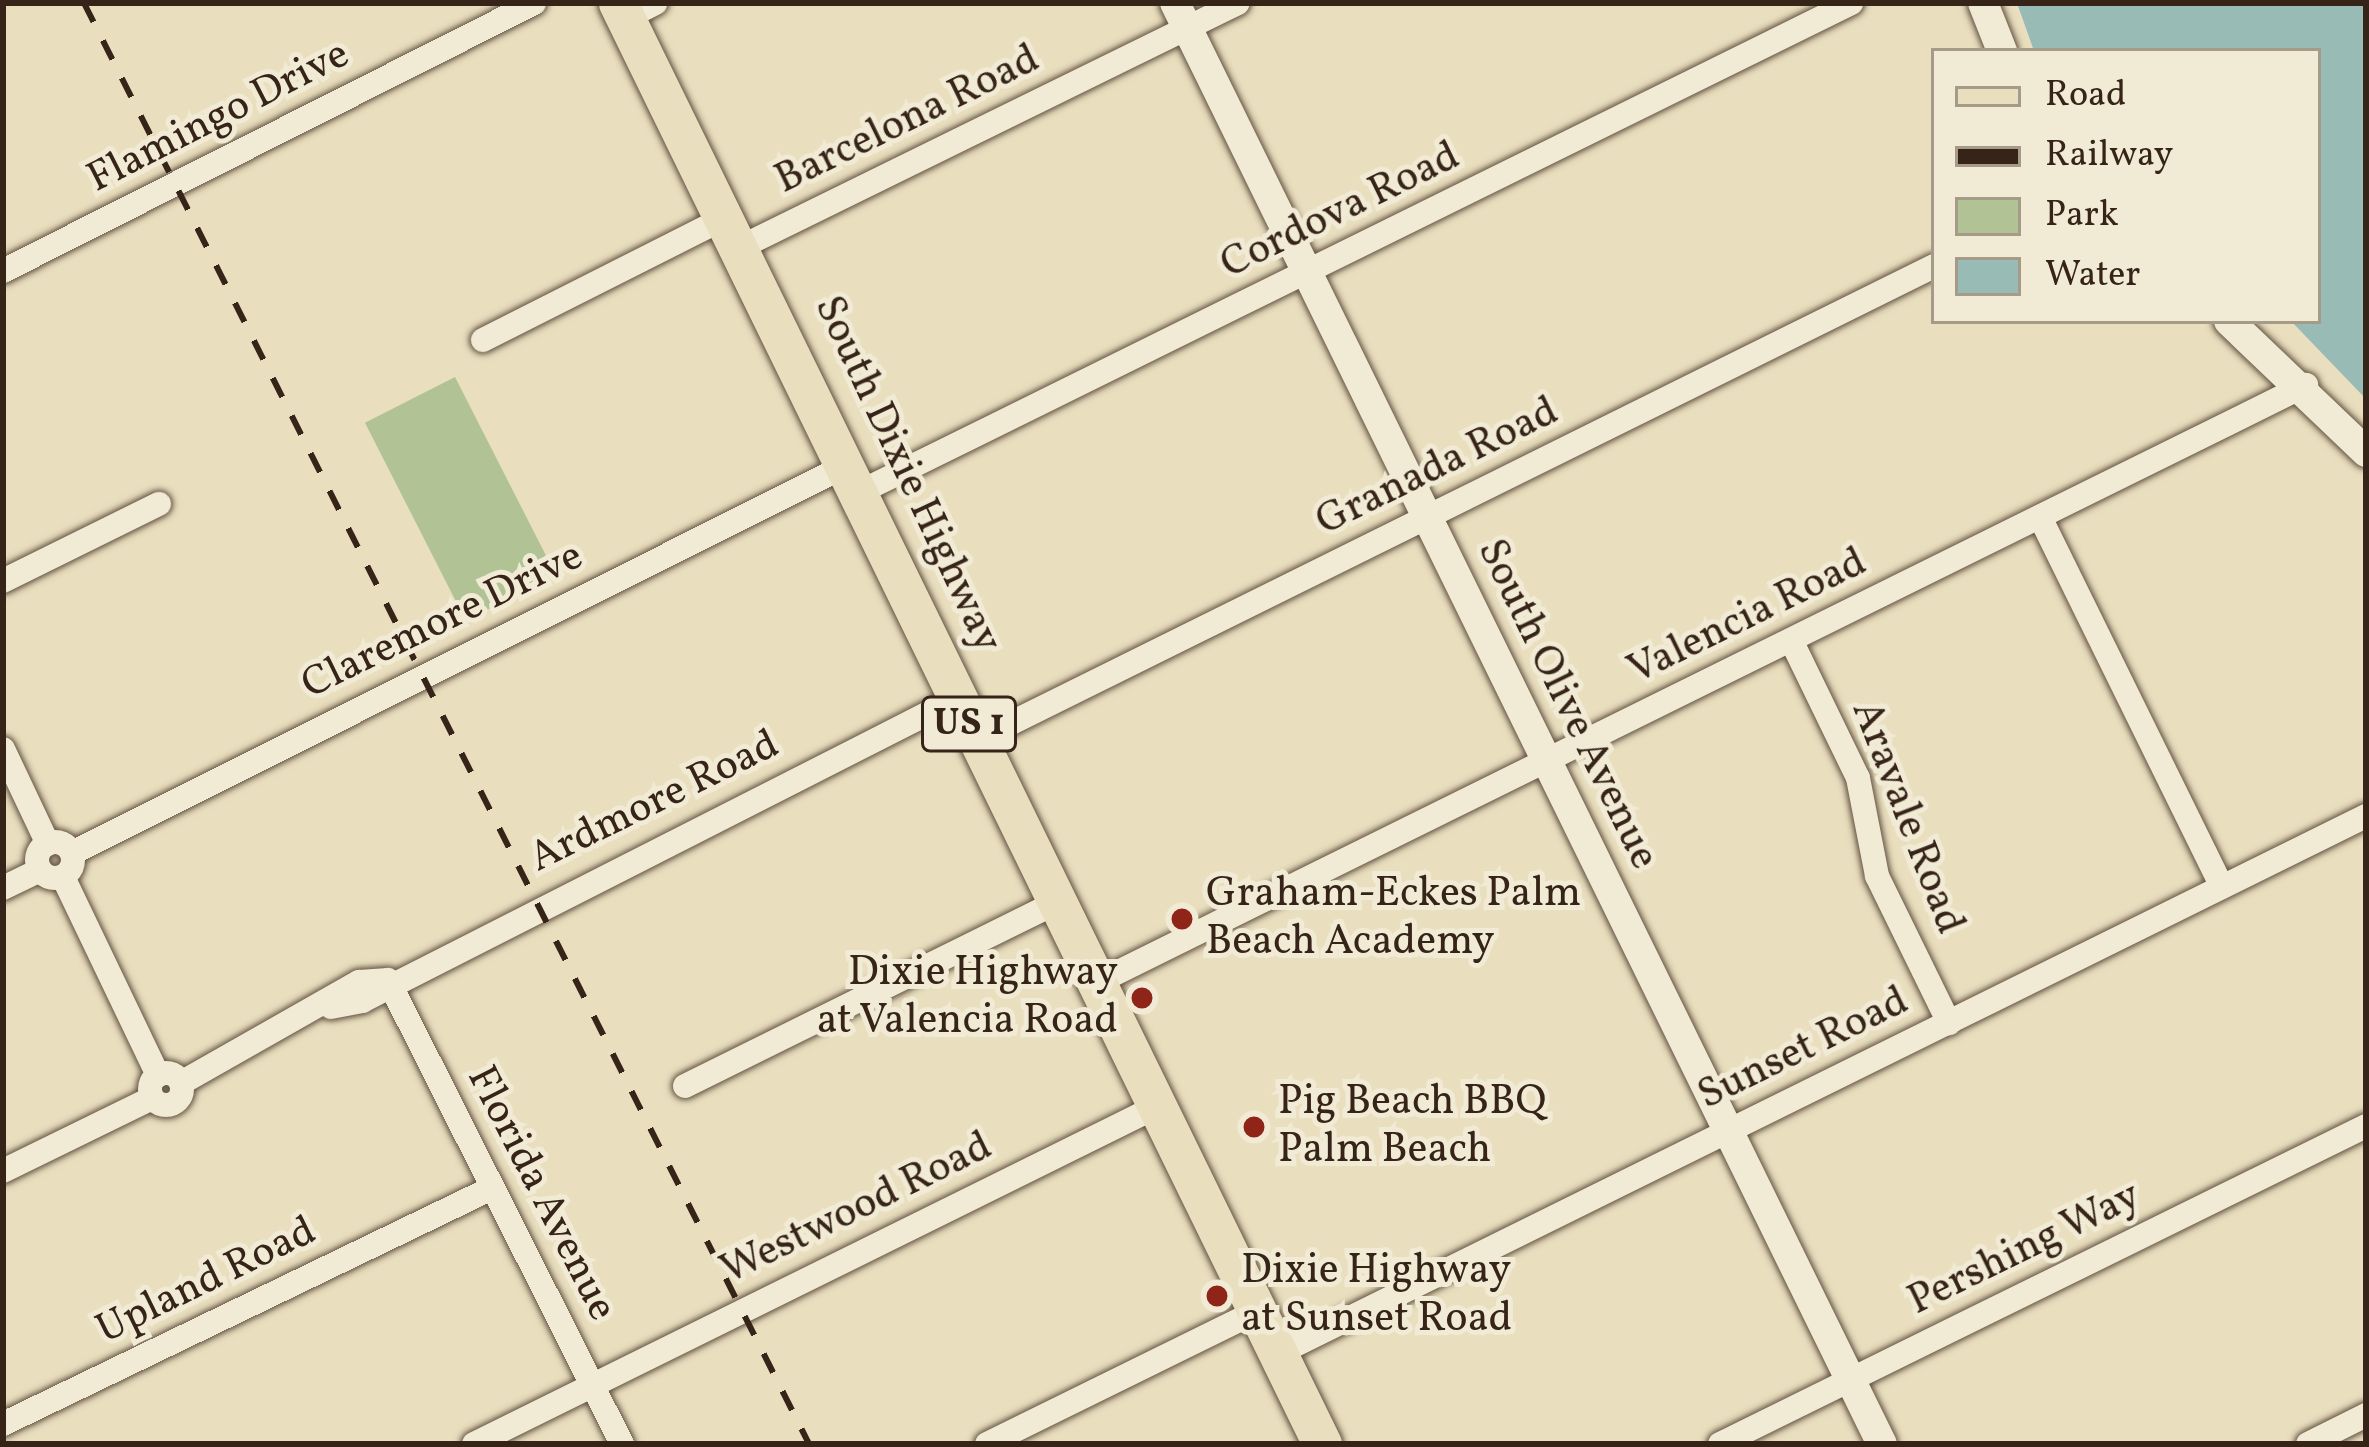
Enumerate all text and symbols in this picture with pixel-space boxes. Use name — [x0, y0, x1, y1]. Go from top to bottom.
street label: Flamingo Drive — [80, 30, 358, 206]
street label: Barcelona Road — [768, 35, 1048, 207]
legend — [1931, 48, 2321, 324]
text: Road — [2045, 71, 2126, 121]
text: Railway — [2045, 131, 2173, 181]
street label: Cordova Road — [1213, 133, 1469, 291]
text: Park — [2045, 191, 2119, 241]
text: Water — [2045, 251, 2140, 301]
street label: South Dixie Highway — [801, 289, 1011, 661]
street label: Granada Road — [1309, 388, 1567, 548]
street label: Claremore Drive — [294, 532, 592, 712]
street label: South Olive Avenue — [1464, 532, 1668, 878]
street label: Valencia Road — [1621, 539, 1875, 697]
road number: US 1 — [921, 691, 1017, 757]
street label: Aravale Road — [1838, 694, 1974, 942]
street label: Ardmore Road — [522, 721, 788, 885]
place label: Graham-Eckes Palm Beach Academy — [1206, 870, 1581, 968]
marker: Graham-Eckes Palm Beach Academy — [1169, 906, 1195, 932]
place label: Dixie Highway at Valencia Road — [816, 949, 1118, 1048]
street label: Sunset Road — [1691, 977, 1917, 1123]
marker: Dixie Highway at Valencia Road — [1129, 985, 1155, 1011]
street label: Florida Avenue — [454, 1058, 626, 1330]
place label: Pig Beach BBQ Palm Beach — [1278, 1078, 1546, 1176]
marker: Pig Beach BBQ Palm Beach — [1241, 1114, 1267, 1140]
street label: Westwood Road — [713, 1123, 1001, 1297]
street label: Pershing Way — [1900, 1172, 2150, 1328]
street label: Upland Road — [89, 1207, 325, 1357]
place label: Dixie Highway at Sunset Road — [1241, 1247, 1512, 1346]
marker: Dixie Highway at Sunset Road — [1204, 1283, 1230, 1309]

